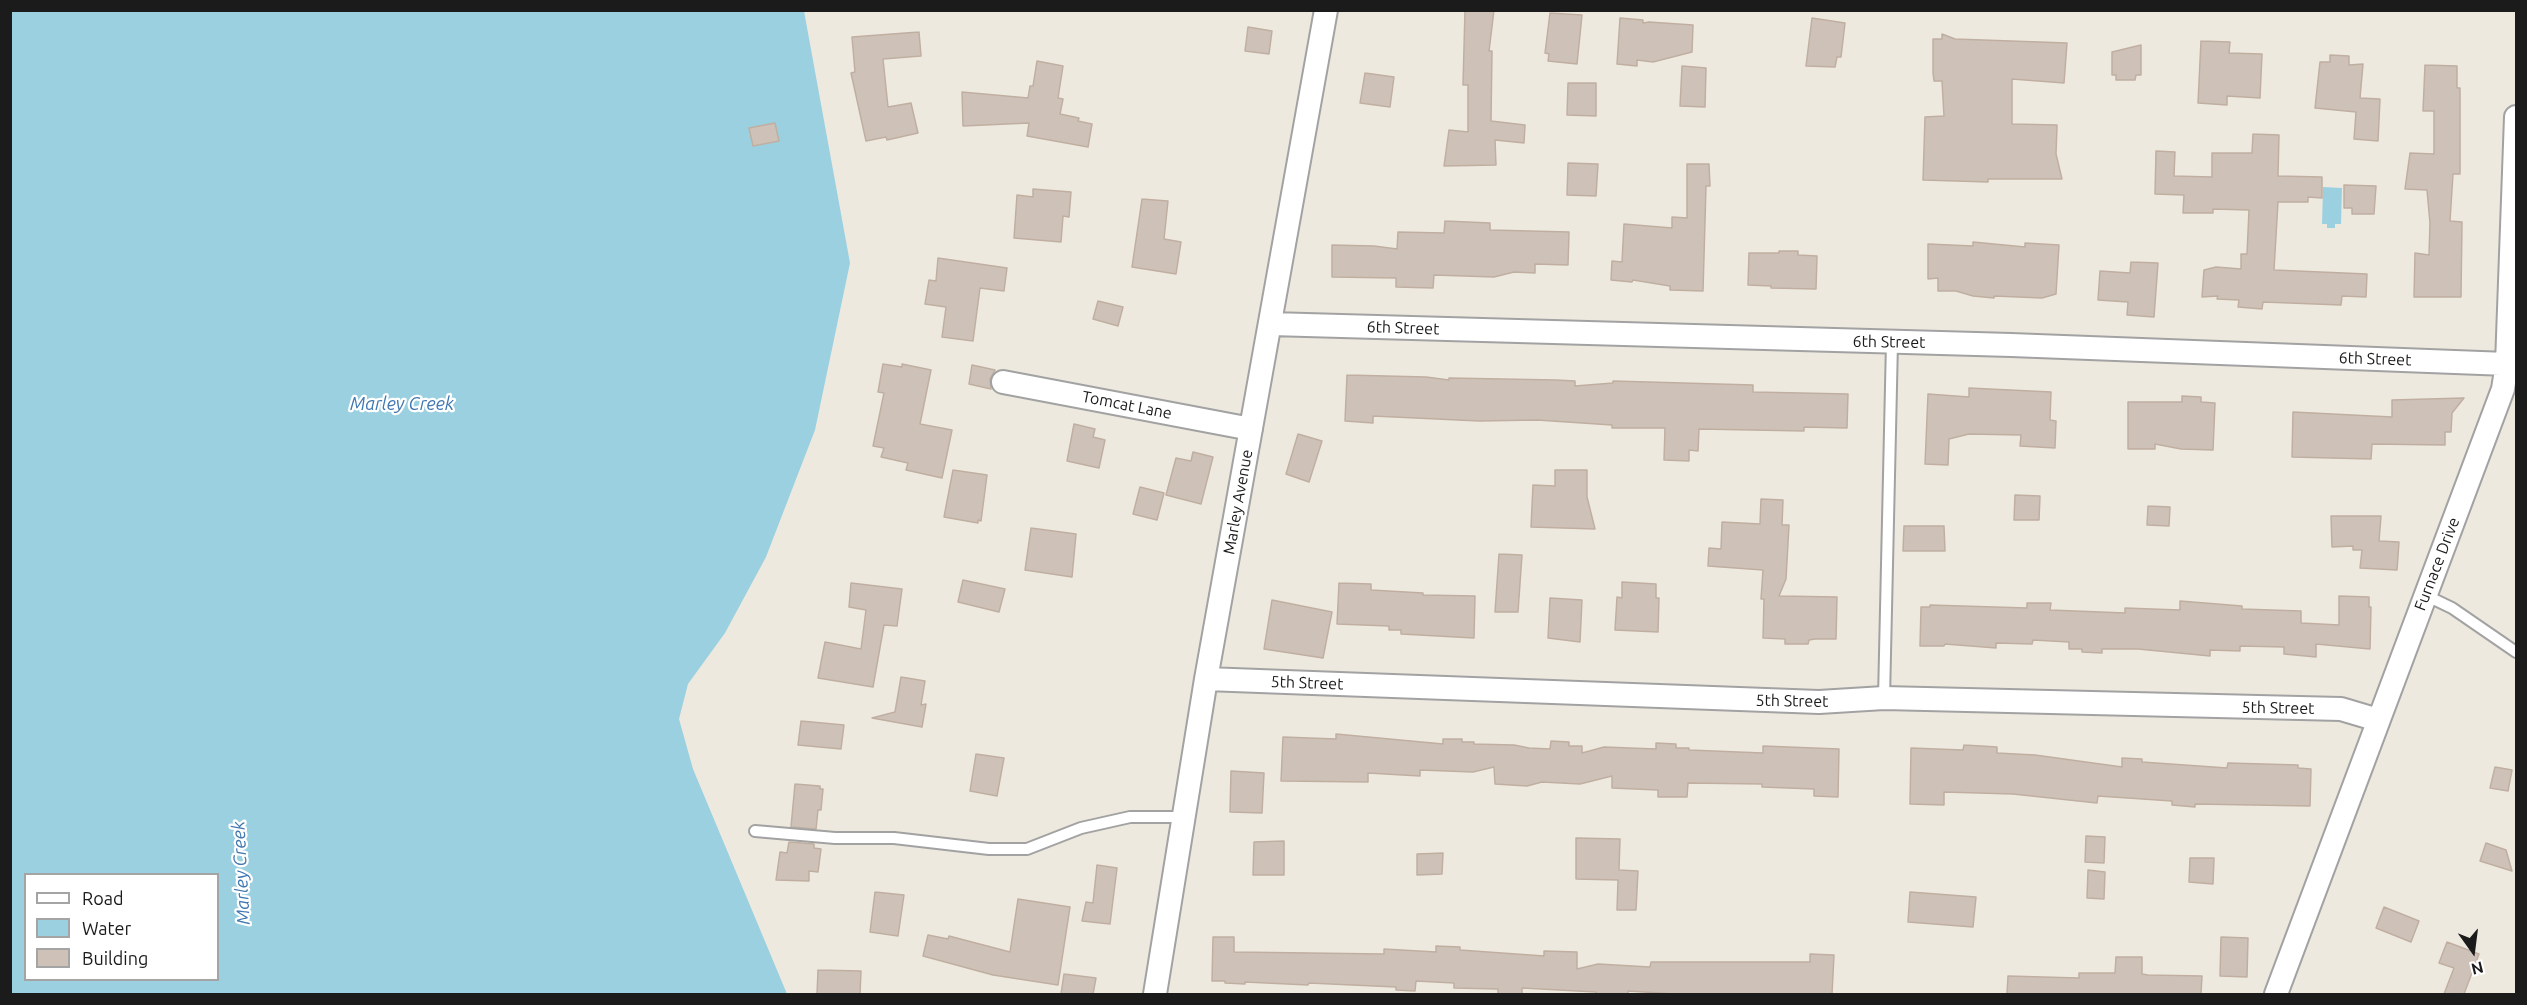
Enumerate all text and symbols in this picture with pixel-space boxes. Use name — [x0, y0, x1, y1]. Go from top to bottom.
street label: 6th Street — [1366, 317, 1440, 339]
street label: 6th Street — [1852, 332, 1926, 352]
street label: 6th Street — [2338, 348, 2412, 370]
street label: Tomcat Lane — [1080, 387, 1174, 423]
water label: Marley Creek — [350, 393, 454, 415]
street label: Marley Avenue — [1219, 448, 1257, 556]
street label: Furnace Drive — [2410, 515, 2464, 613]
street label: 5th Street — [1270, 672, 1344, 694]
street label: 5th Street — [1755, 691, 1829, 711]
street label: 5th Street — [2241, 698, 2315, 718]
water label: Marley Creek — [227, 821, 255, 925]
legend — [24, 873, 219, 981]
text: Road — [82, 888, 124, 908]
text: Water — [82, 918, 131, 938]
north arrow — [2443, 921, 2503, 981]
text: Building — [82, 948, 148, 968]
text: N — [2469, 958, 2485, 979]

